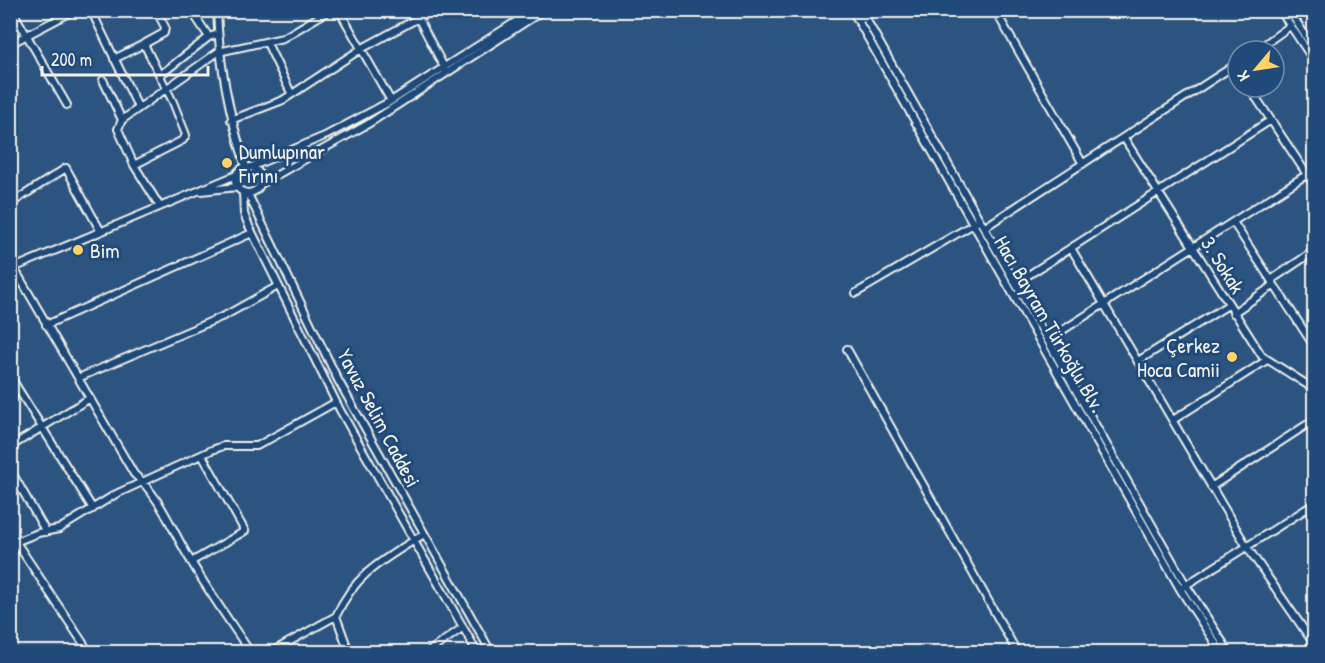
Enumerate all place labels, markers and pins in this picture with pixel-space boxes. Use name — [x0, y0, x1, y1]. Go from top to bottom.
place label: Dumlupınar Fırını — [238, 137, 325, 190]
marker: Dumlupınar Fırını — [220, 156, 234, 170]
place label: Bim — [90, 236, 120, 265]
marker: Bim — [71, 243, 85, 257]
place label: Çerkez Hoca Camii — [1137, 331, 1220, 384]
marker: Çerkez Hoca Camii — [1225, 350, 1239, 364]

